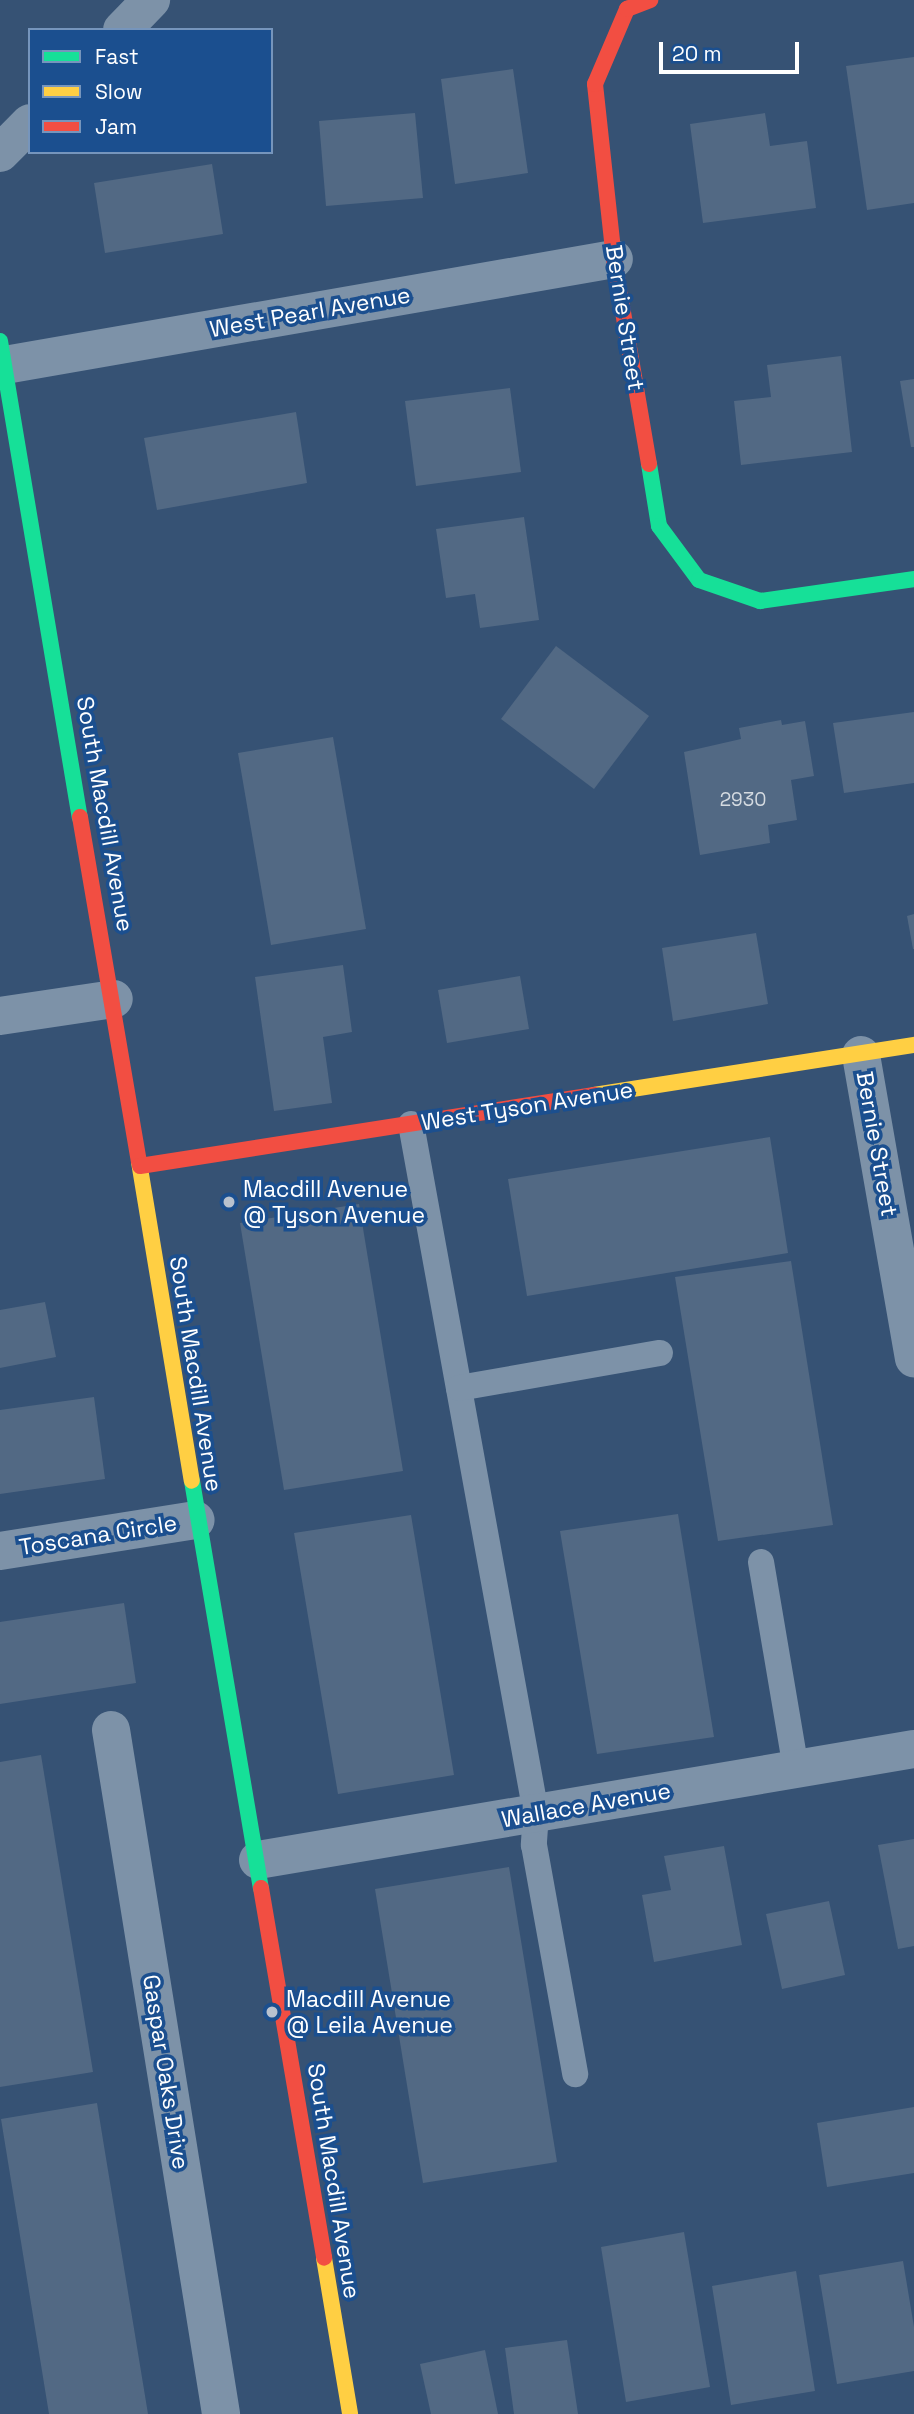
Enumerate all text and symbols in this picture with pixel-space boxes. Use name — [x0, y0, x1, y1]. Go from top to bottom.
legend — [28, 28, 273, 154]
scale bar — [662, 28, 802, 72]
text: 20 m — [672, 40, 722, 67]
text: Fast — [95, 43, 139, 70]
text: Slow — [95, 78, 143, 105]
text: Jam — [95, 113, 137, 140]
street label: Bernie Street — [600, 243, 650, 393]
street label: West Pearl Avenue — [207, 281, 413, 343]
street label: South Macdill Avenue — [71, 694, 139, 934]
house number: 2930 — [720, 789, 766, 811]
street label: Bernie Street — [851, 1069, 903, 1219]
street label: West Tyson Avenue — [419, 1076, 635, 1136]
place label: Macdill Avenue @ Tyson Avenue — [243, 1175, 426, 1229]
marker: Macdill Avenue @ Tyson Avenue — [221, 1194, 237, 1210]
street label: South Macdill Avenue — [164, 1254, 228, 1494]
street label: Toscana Circle — [17, 1509, 179, 1561]
street label: Wallace Avenue — [499, 1776, 673, 1834]
street label: Gaspar Oaks Drive — [137, 1973, 195, 2171]
place label: Macdill Avenue @ Leila Avenue — [286, 1985, 453, 2039]
marker: Macdill Avenue @ Leila Avenue — [264, 2004, 280, 2020]
street label: South Macdill Avenue — [302, 2061, 366, 2301]

